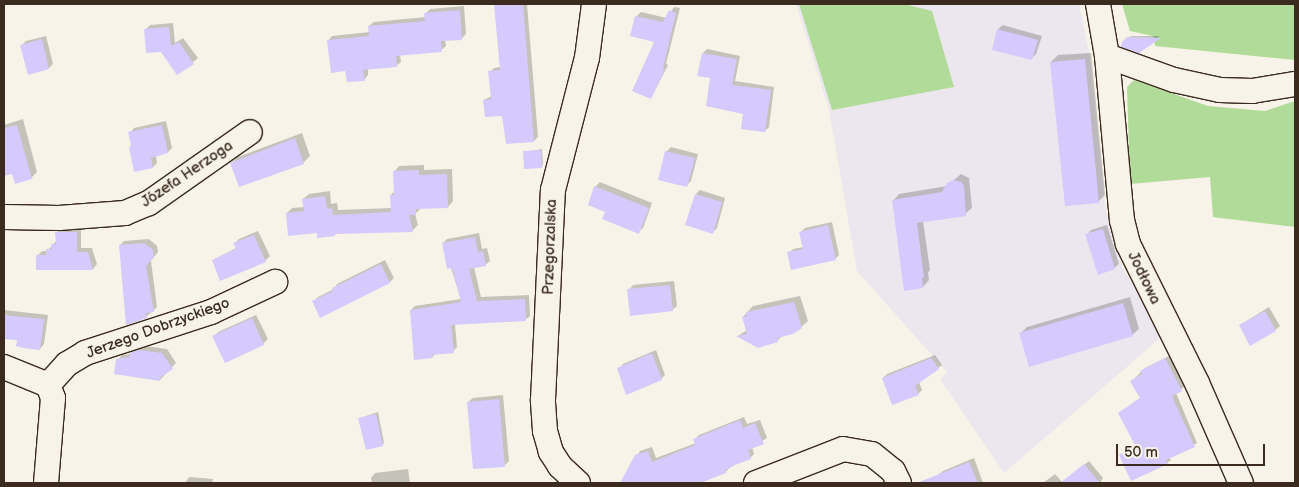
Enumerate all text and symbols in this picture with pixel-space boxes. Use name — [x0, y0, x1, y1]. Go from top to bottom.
street label: Józefa Herzoga — [138, 137, 236, 211]
street label: Przegorzalska — [539, 199, 561, 295]
street label: Jodłowa — [1124, 249, 1164, 307]
street label: Jerzego Dobrzyckiego — [84, 294, 232, 362]
scale bar — [1119, 434, 1268, 466]
text: 50 m — [1124, 443, 1158, 462]

